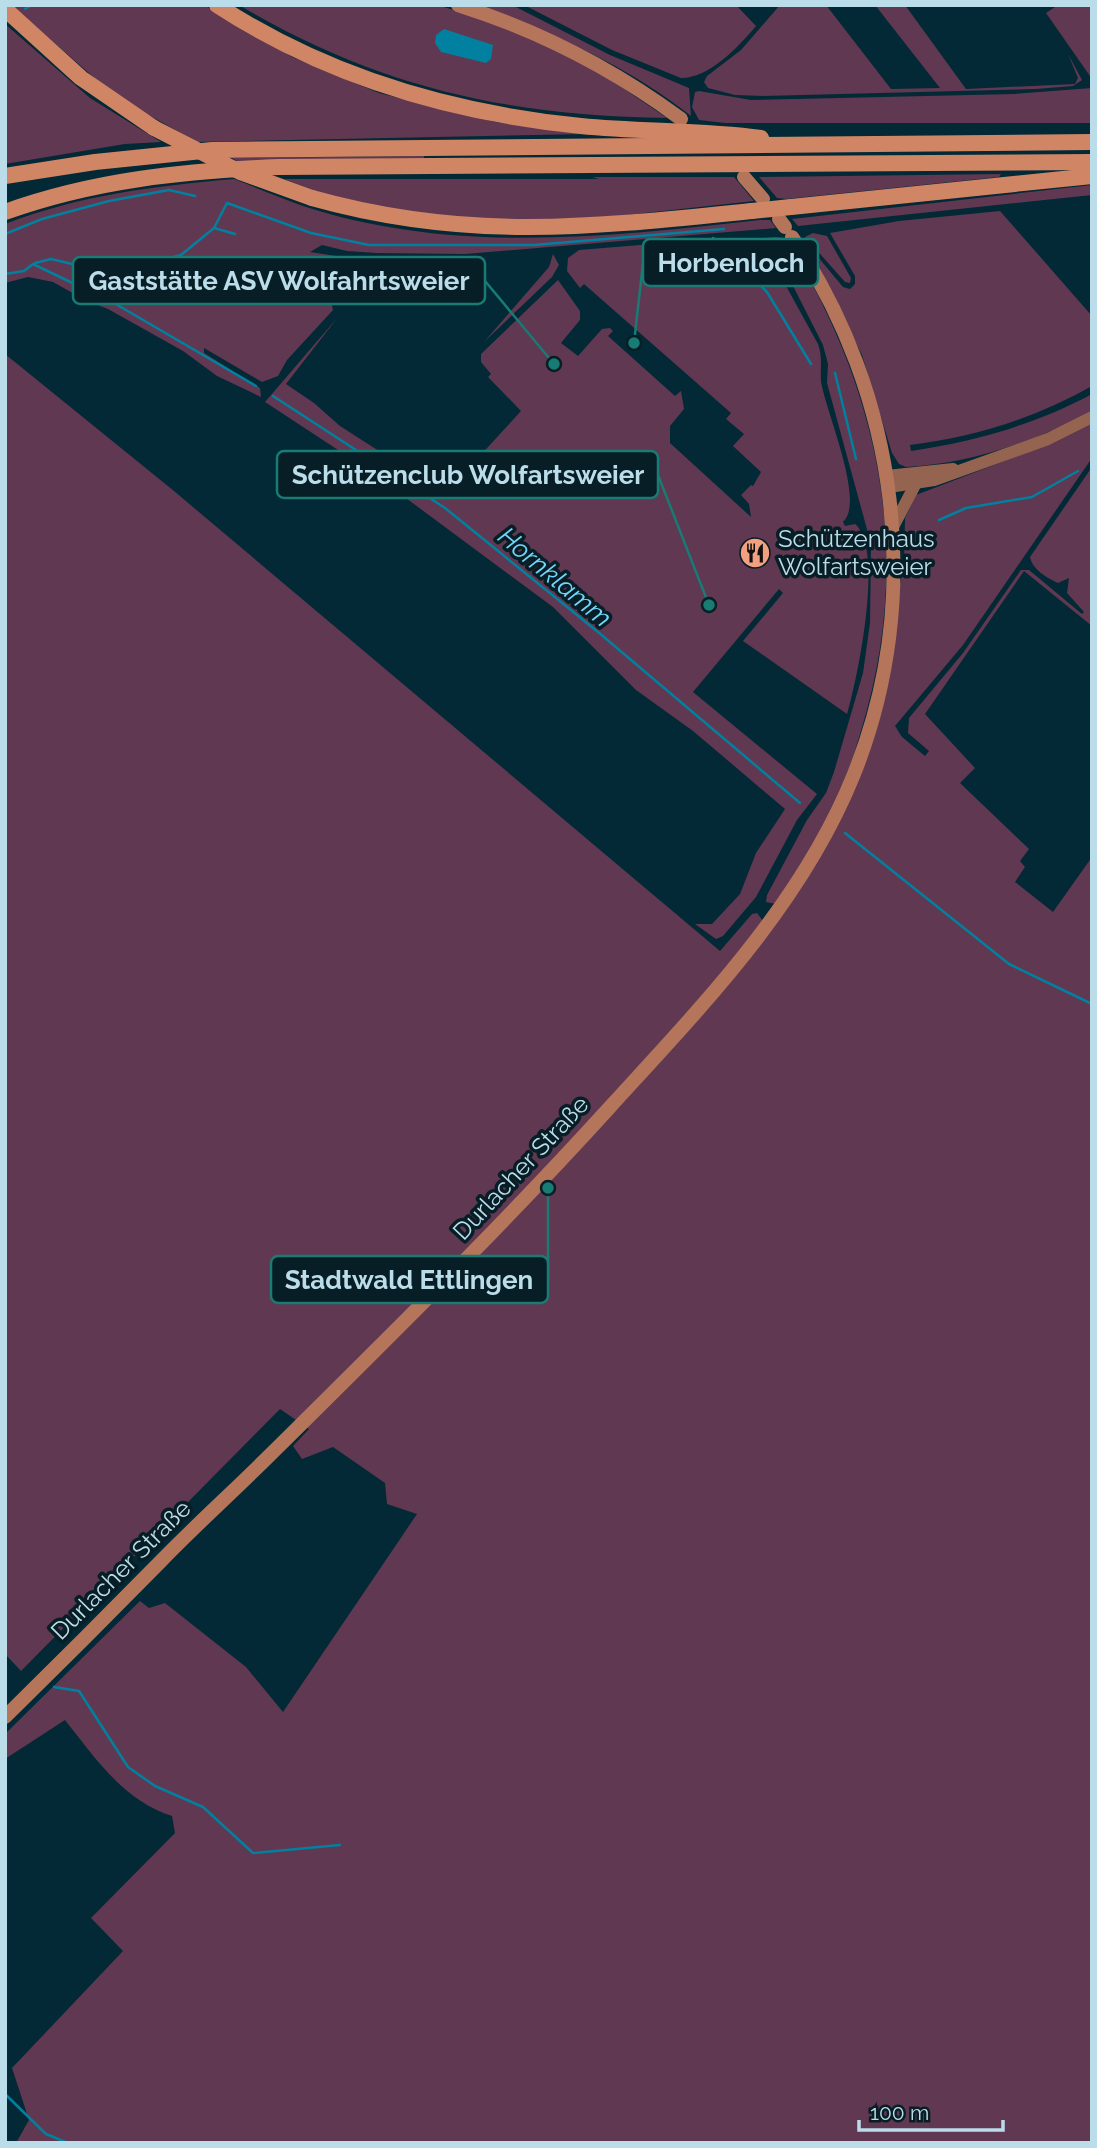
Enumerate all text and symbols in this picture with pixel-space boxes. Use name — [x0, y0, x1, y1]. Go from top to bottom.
callout: Horbenloch — [643, 239, 818, 286]
text: Horbenloch — [657, 248, 805, 278]
callout: Gaststätte ASV Wolfahrtsweier — [73, 257, 485, 304]
text: Gaststätte ASV Wolfahrtsweier — [88, 266, 470, 296]
callout: Schützenclub Wolfartsweier — [277, 451, 658, 498]
text: Schützenclub Wolfartsweier — [292, 460, 644, 490]
water label: Hornklamm — [492, 521, 618, 633]
place label: Schützenhaus Wolfartsweier — [778, 524, 935, 581]
restaurant icon: Schützenhaus Wolfartsweier — [738, 536, 772, 570]
street label: Durlacher Straße — [447, 1090, 595, 1246]
callout: Stadtwald Ettlingen — [271, 1256, 548, 1303]
text: Stadtwald Ettlingen — [285, 1265, 533, 1295]
street label: Durlacher Straße — [45, 1494, 197, 1646]
scale bar — [859, 2088, 1002, 2132]
text: 100 m — [870, 2100, 929, 2125]

